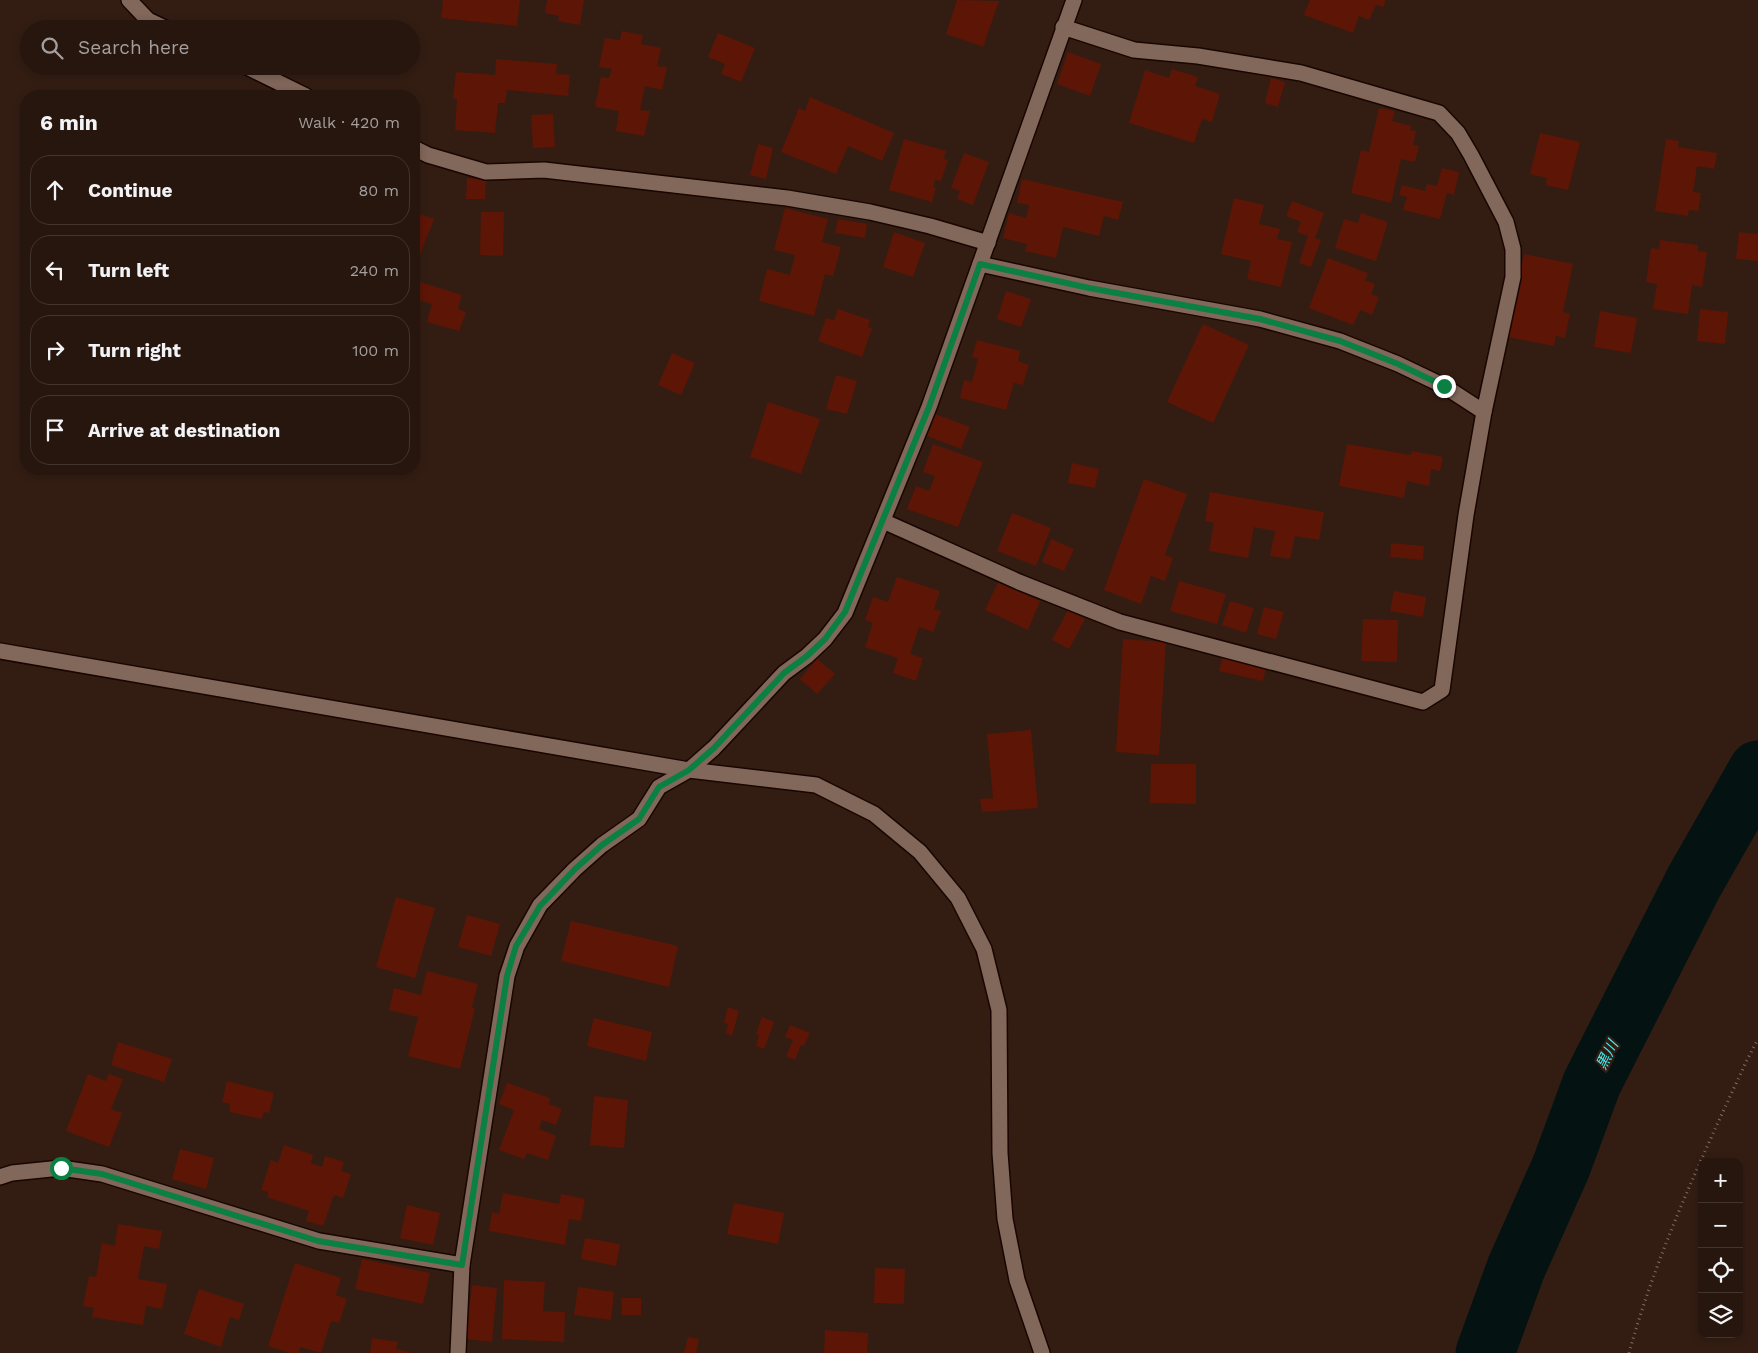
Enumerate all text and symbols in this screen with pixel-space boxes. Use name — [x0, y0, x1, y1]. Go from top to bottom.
search box — [20, 20, 420, 75]
icon: search — [38, 34, 66, 62]
text: Search here — [78, 36, 189, 59]
text: 6 min — [40, 110, 98, 135]
text: Walk · 420 m — [298, 113, 400, 132]
icon: ahead — [41, 176, 69, 204]
text: Continue — [88, 179, 172, 202]
text: 80 m — [358, 181, 399, 200]
icon: left — [41, 256, 69, 284]
text: Turn left — [88, 259, 169, 282]
text: 240 m — [350, 261, 399, 280]
icon: right — [41, 336, 69, 364]
text: Turn right — [88, 339, 181, 362]
text: 100 m — [352, 341, 399, 360]
route end — [1433, 375, 1456, 398]
icon: arrive — [41, 416, 69, 444]
text: Arrive at destination — [88, 419, 280, 442]
water label: 黒川 — [1592, 1036, 1623, 1072]
route start — [50, 1157, 73, 1180]
map controls — [1698, 1158, 1743, 1338]
button: + — [1698, 1158, 1743, 1203]
button: − — [1698, 1203, 1743, 1248]
button: locate — [1698, 1248, 1743, 1293]
button: layers — [1698, 1293, 1743, 1338]

